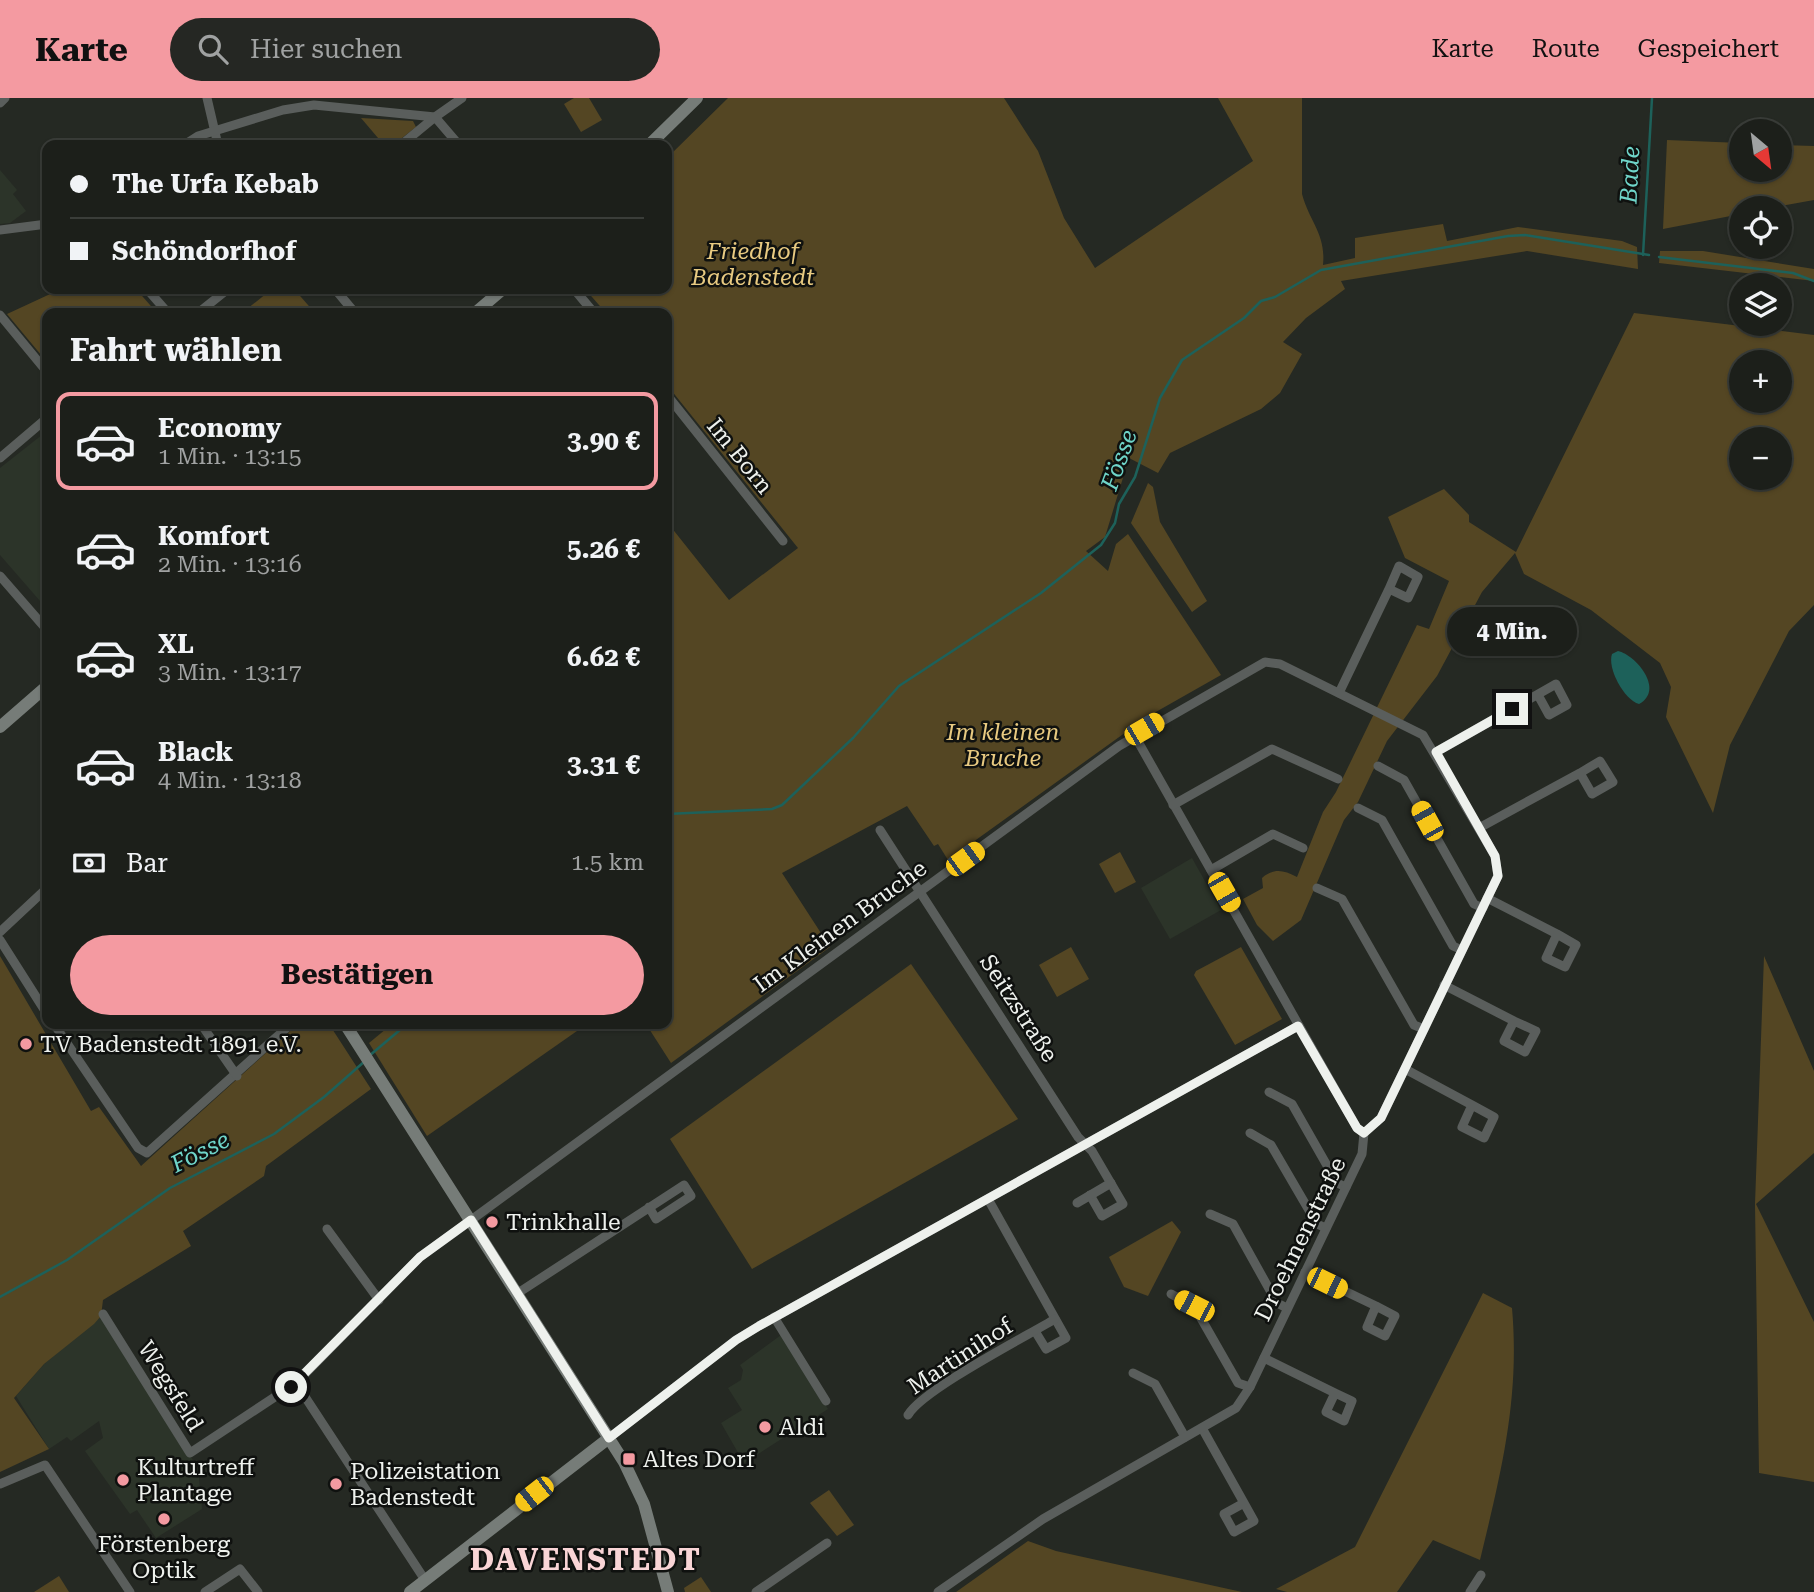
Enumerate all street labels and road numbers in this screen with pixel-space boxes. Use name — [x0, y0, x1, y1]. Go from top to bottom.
street label: Im Born — [701, 413, 778, 500]
street label: Im Kleinen Bruche — [749, 855, 932, 998]
street label: Seitzstraße — [974, 949, 1063, 1067]
street label: Droehnenstraße — [1249, 1153, 1352, 1326]
street label: Martinihof — [903, 1312, 1019, 1400]
street label: Wegsfeld — [132, 1336, 209, 1437]

